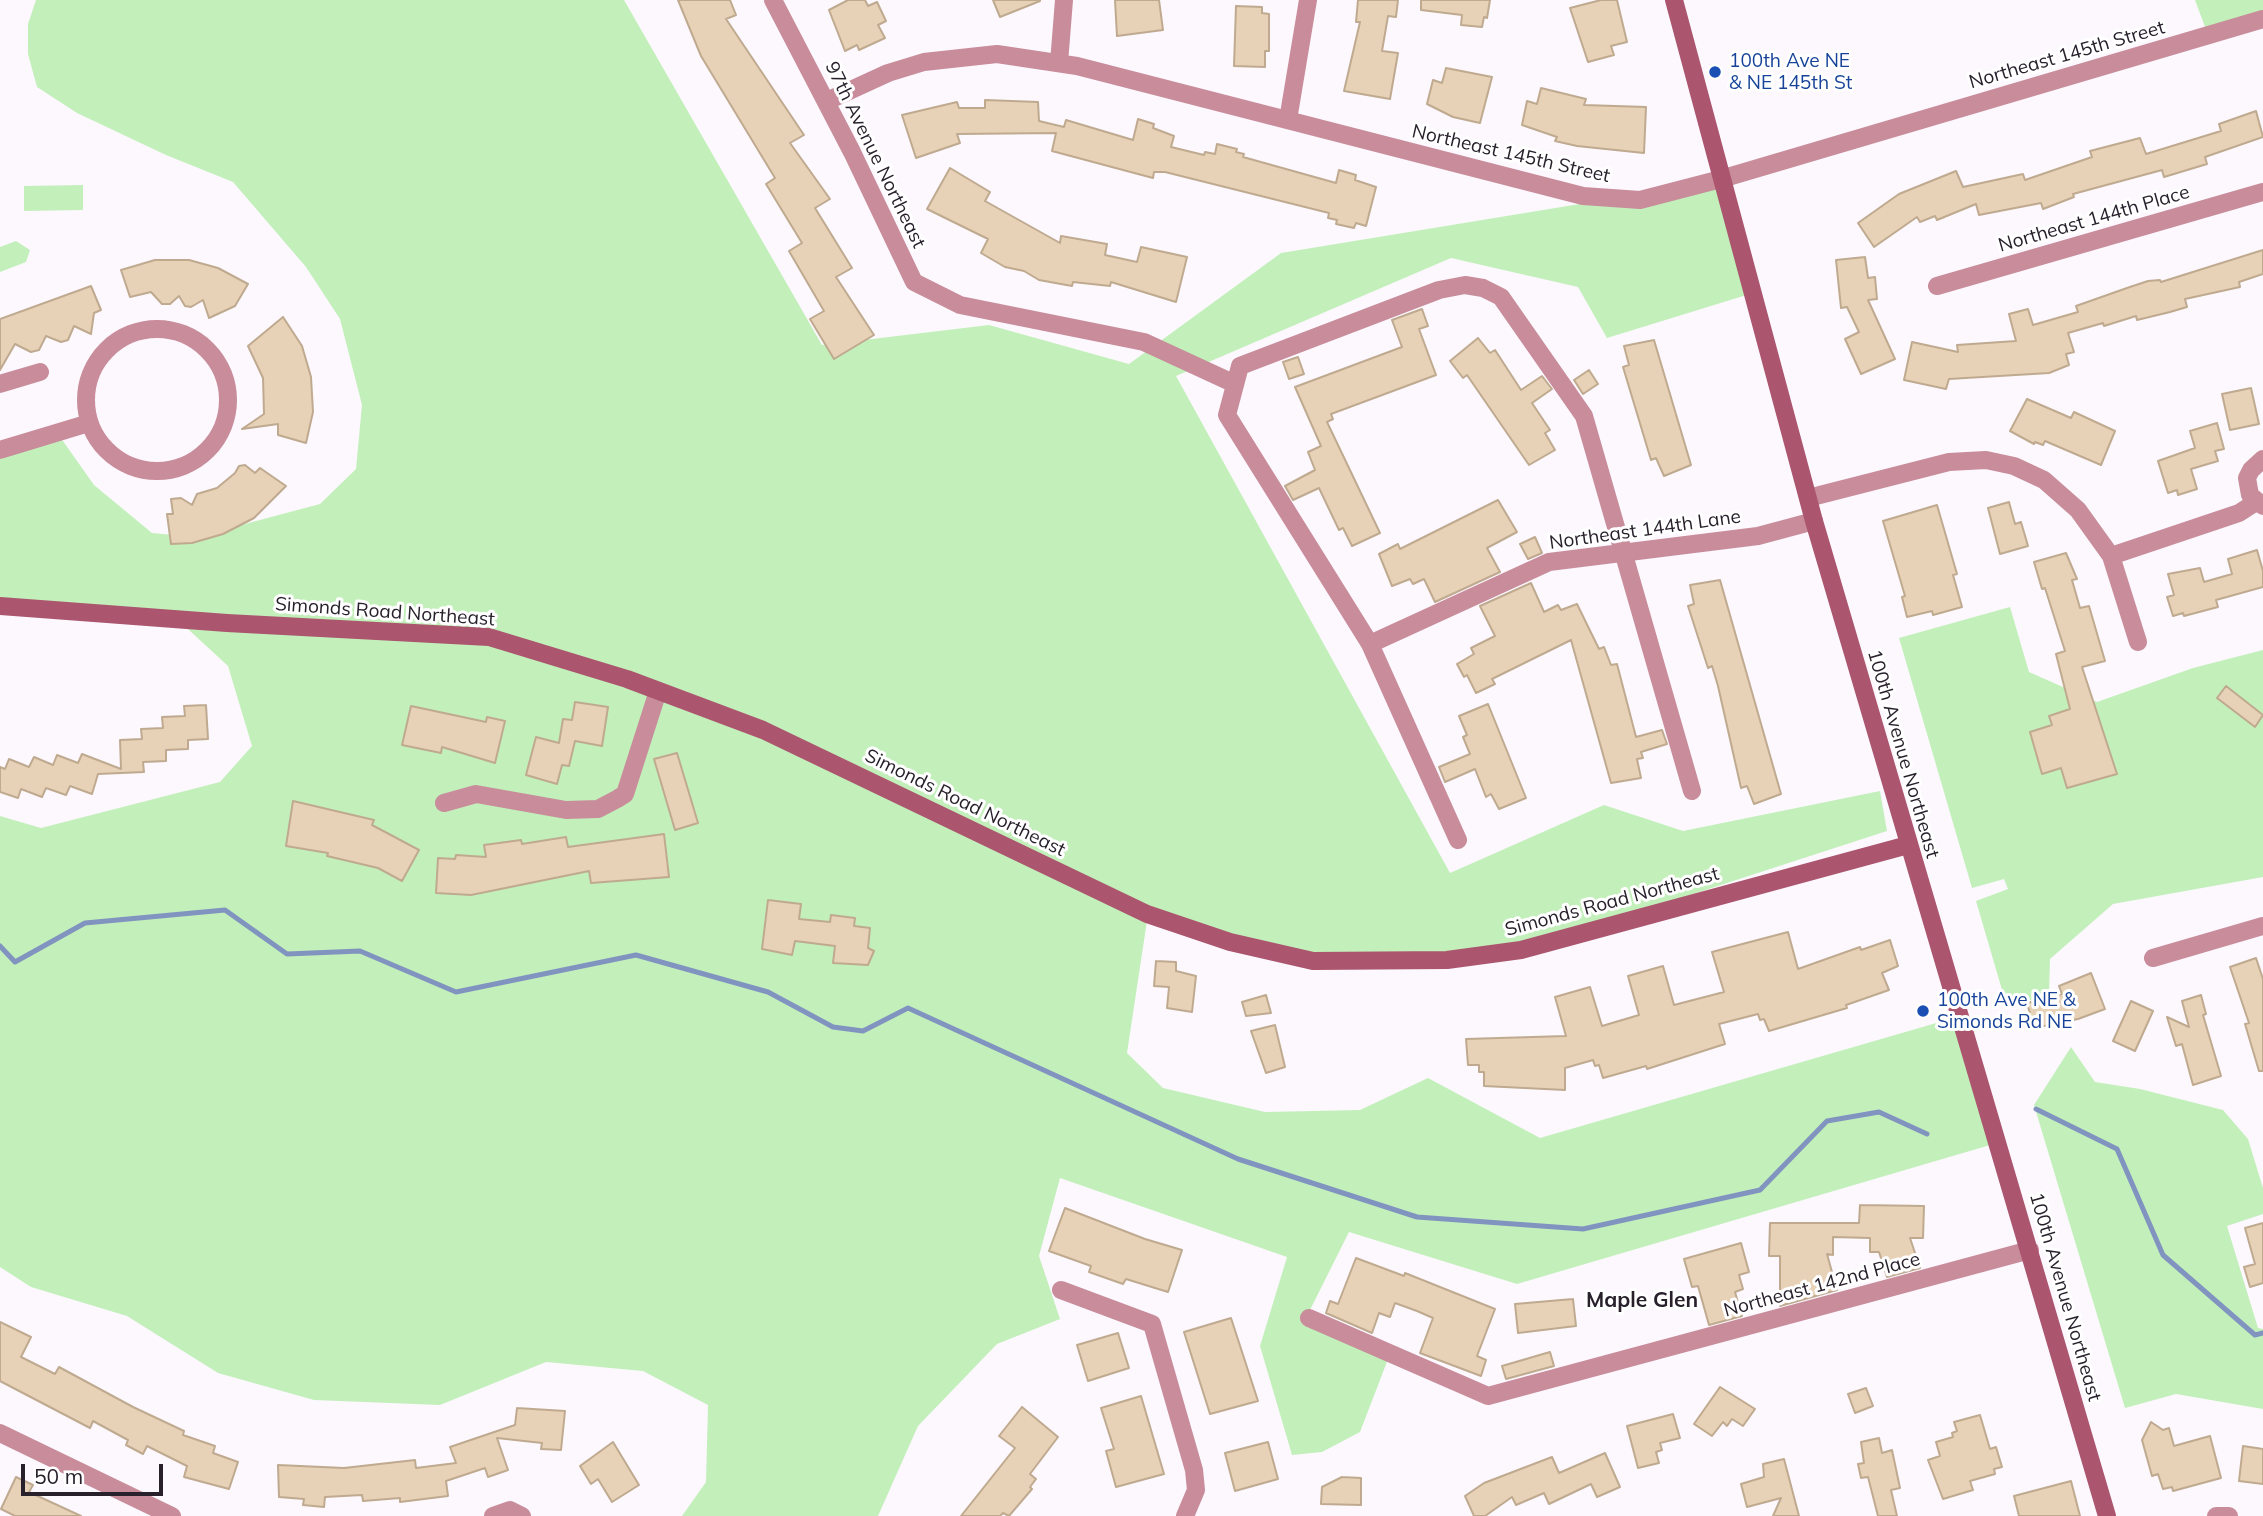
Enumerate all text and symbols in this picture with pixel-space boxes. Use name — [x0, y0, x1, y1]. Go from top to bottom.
street label: Northeast 145th Street — [1967, 16, 2167, 94]
place label: 100th Ave NE & NE 145th St — [1729, 50, 1852, 94]
street label: 97th Avenue Northeast — [820, 58, 930, 252]
marker: 100th Ave NE & NE 145th St — [1707, 64, 1723, 80]
street label: Northeast 145th Street — [1410, 120, 1612, 188]
street label: Northeast 144th Place — [1996, 181, 2192, 257]
street label: Northeast 144th Lane — [1548, 505, 1742, 555]
street label: Simonds Road Northeast — [274, 593, 496, 631]
street label: 100th Avenue Northeast — [1862, 647, 1944, 861]
street label: Simonds Road Northeast — [861, 744, 1069, 862]
street label: Simonds Road Northeast — [1503, 862, 1721, 942]
place label: 100th Ave NE & Simonds Rd NE — [1937, 989, 2076, 1033]
marker: 100th Ave NE & Simonds Rd NE — [1915, 1003, 1931, 1019]
street label: 100th Avenue Northeast — [2024, 1190, 2106, 1404]
street label: Northeast 142nd Place — [1721, 1248, 1923, 1322]
district label: Maple Glen — [1586, 1288, 1698, 1314]
scale bar — [24, 1450, 166, 1494]
text: 50 m — [34, 1463, 83, 1489]

